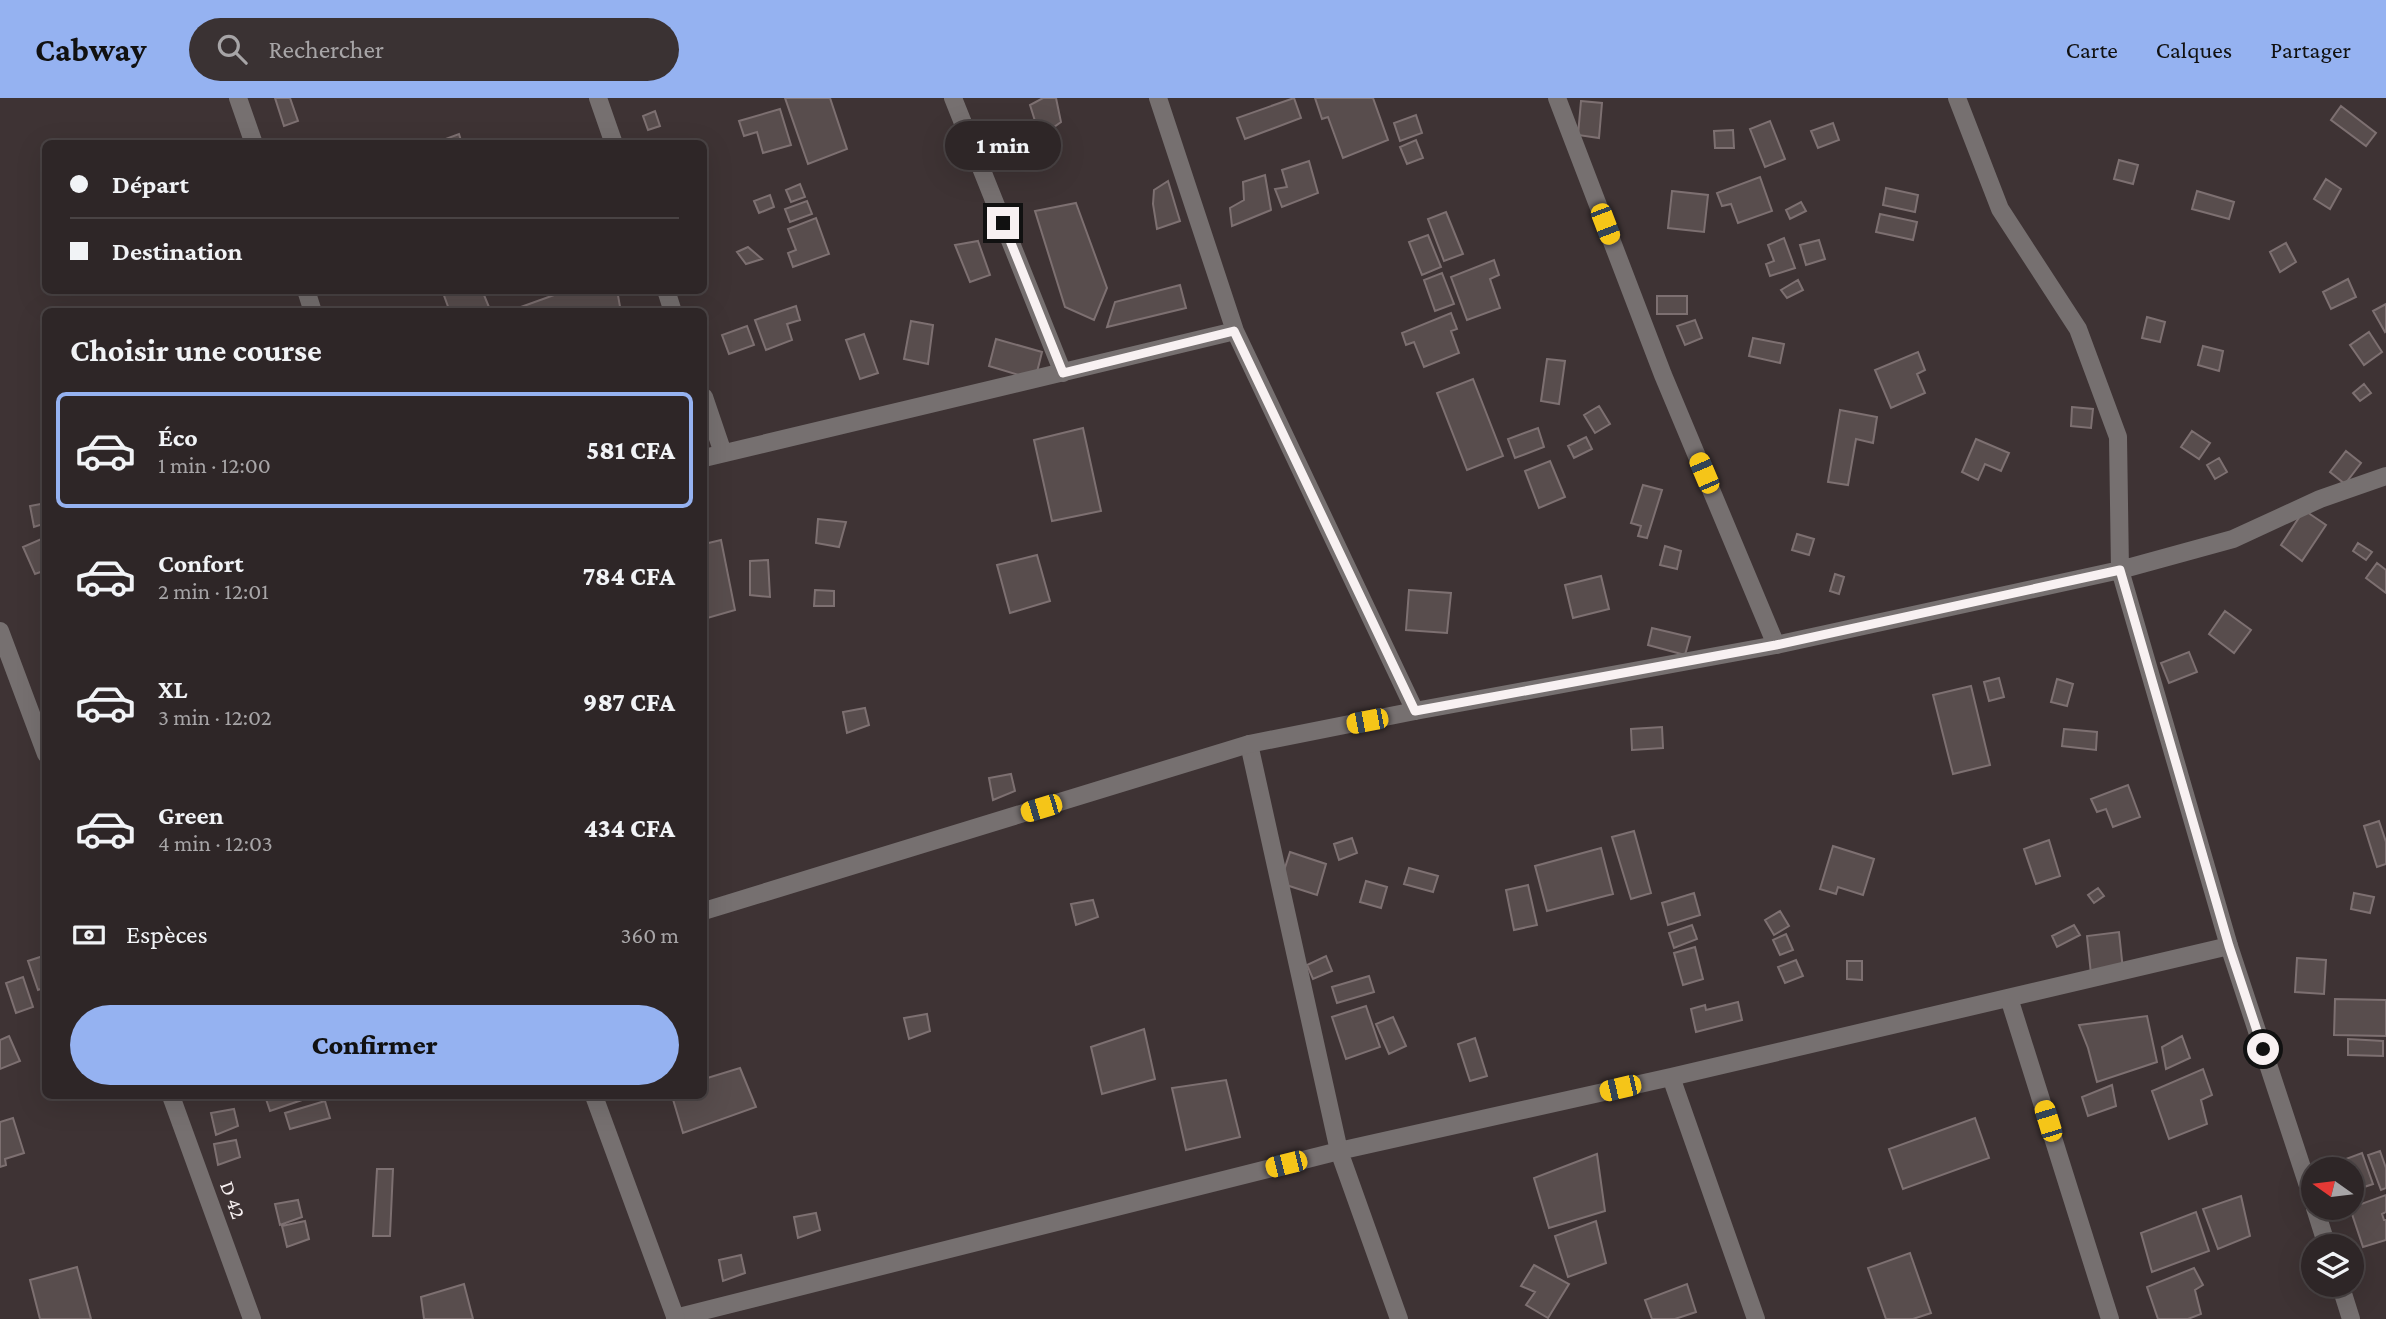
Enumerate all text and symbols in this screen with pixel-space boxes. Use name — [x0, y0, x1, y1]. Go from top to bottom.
search box — [189, 18, 679, 81]
icon: search — [213, 30, 251, 68]
text: Cabway — [35, 31, 147, 68]
text: Rechercher — [269, 35, 384, 64]
text: Carte — [2066, 36, 2118, 63]
text: Calques — [2156, 36, 2232, 63]
text: Partager — [2270, 36, 2351, 63]
callout: 1 min — [945, 122, 1061, 170]
text: 1 min — [976, 132, 1030, 158]
text: Départ — [112, 170, 189, 199]
car — [1588, 201, 1623, 247]
route end — [987, 207, 1019, 239]
text: Destination — [112, 237, 243, 266]
text: Choisir une course — [70, 332, 322, 368]
icon: car — [74, 419, 137, 482]
text: Éco — [158, 423, 198, 452]
text: 581 CFA — [586, 436, 675, 465]
car — [1687, 450, 1722, 496]
text: 1 min · 12:00 — [158, 452, 271, 478]
icon: car — [74, 545, 137, 608]
text: Confort — [158, 549, 244, 578]
text: 784 CFA — [582, 562, 675, 591]
text: 2 min · 12:01 — [158, 578, 269, 604]
icon: car — [74, 671, 137, 734]
text: XL — [158, 675, 187, 704]
text: 987 CFA — [583, 688, 675, 717]
text: 3 min · 12:02 — [158, 704, 272, 730]
car — [1345, 707, 1390, 735]
car — [1018, 792, 1065, 824]
icon: car — [74, 797, 137, 860]
text: Green — [158, 801, 224, 830]
text: 434 CFA — [584, 814, 675, 843]
text: 4 min · 12:03 — [158, 830, 273, 856]
icon: cash — [70, 916, 108, 954]
text: Espèces — [126, 920, 208, 949]
text: 360 m — [621, 922, 679, 948]
button: Confirmer — [70, 1005, 679, 1085]
route start — [2247, 1033, 2279, 1065]
car — [1598, 1073, 1643, 1103]
car — [2032, 1098, 2065, 1144]
car — [1264, 1149, 1309, 1179]
north arrow — [2301, 1157, 2364, 1220]
map controls — [2301, 1157, 2364, 1297]
street label: D 42 — [215, 1178, 251, 1222]
button: layers — [2301, 1234, 2364, 1297]

